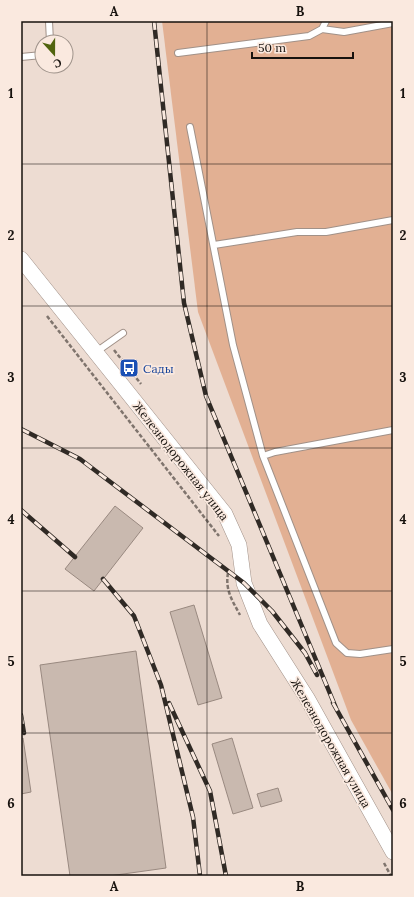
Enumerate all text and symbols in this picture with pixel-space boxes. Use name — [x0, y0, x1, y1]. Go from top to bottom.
text: A — [110, 3, 119, 20]
text: B — [296, 3, 305, 20]
north arrow — [34, 34, 74, 74]
scale bar — [252, 34, 353, 60]
text: 50 m — [258, 40, 286, 55]
text: С — [51, 55, 64, 71]
text: 1 — [8, 85, 14, 102]
text: 1 — [400, 85, 406, 102]
text: 2 — [8, 227, 15, 244]
text: 2 — [400, 227, 407, 244]
bus stop icon: Сады — [118, 357, 140, 379]
place label: Сады — [143, 361, 174, 376]
text: 3 — [7, 369, 15, 386]
text: 3 — [399, 369, 407, 386]
street label: Железнодорожная улица — [130, 398, 232, 524]
text: 4 — [7, 511, 15, 528]
text: 4 — [399, 511, 407, 528]
text: 5 — [7, 653, 15, 670]
text: 5 — [399, 653, 407, 670]
street label: Железнодорожная улица — [288, 676, 374, 810]
text: 6 — [7, 795, 15, 812]
text: 6 — [399, 795, 407, 812]
text: A — [110, 878, 119, 895]
text: B — [296, 878, 305, 895]

